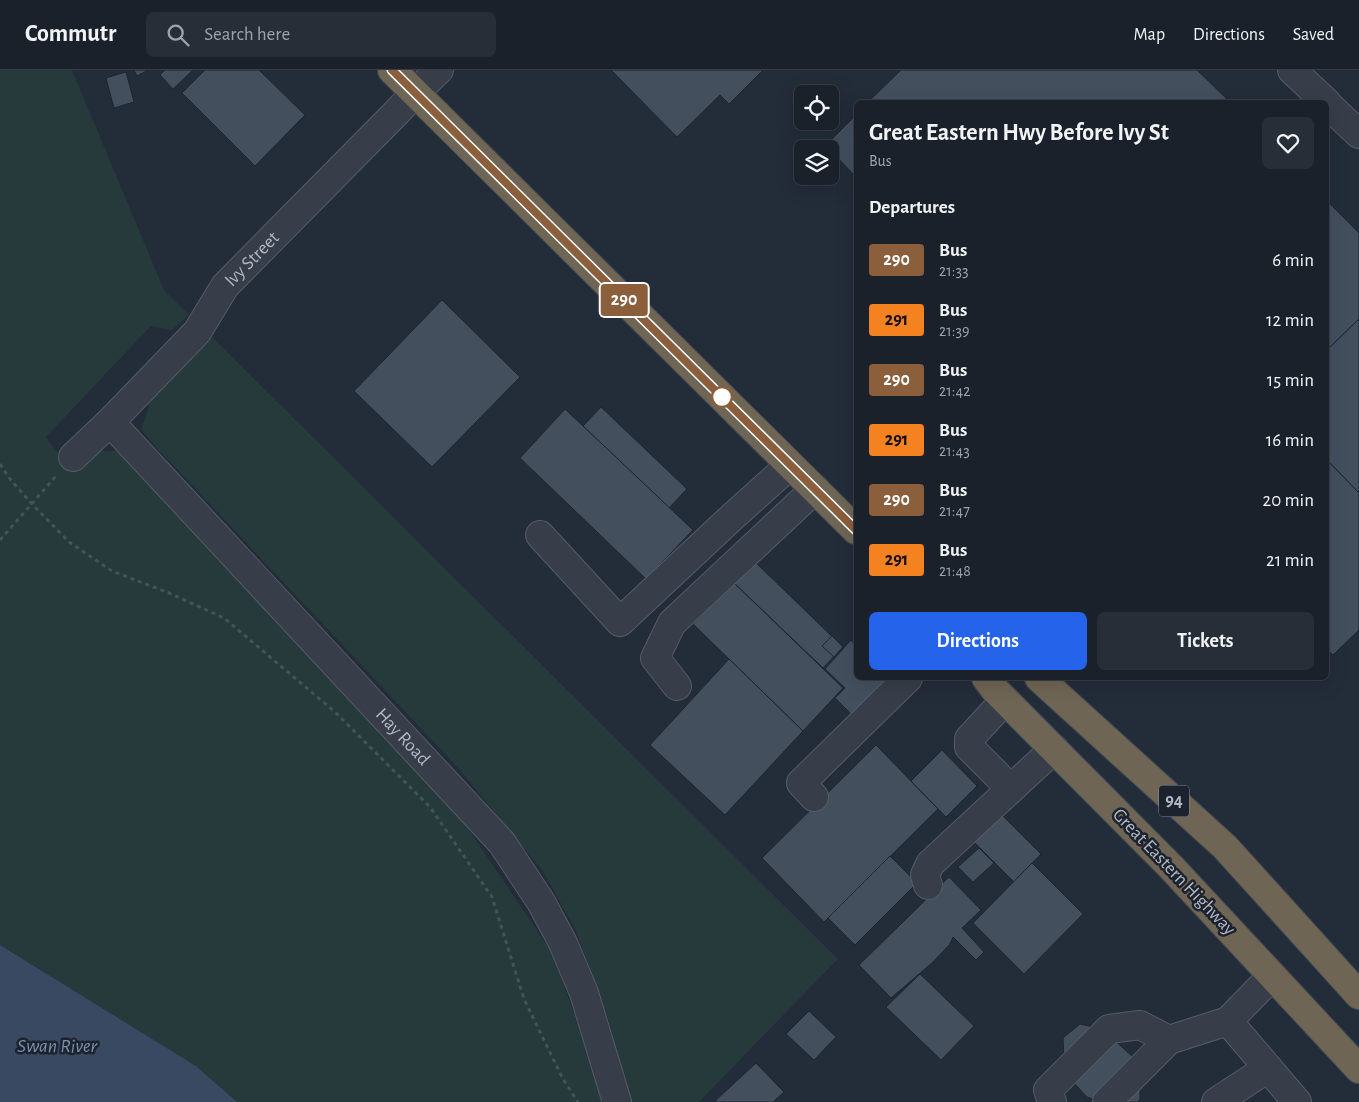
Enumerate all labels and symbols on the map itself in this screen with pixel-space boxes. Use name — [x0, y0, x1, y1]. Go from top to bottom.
street label: Ivy Street — [221, 228, 283, 290]
line badge: 290 — [595, 284, 653, 316]
unlabelled marker — [711, 386, 733, 408]
street label: Hay Road — [372, 705, 434, 769]
road number: 94 — [1159, 786, 1189, 816]
street label: Great Eastern Highway — [1109, 805, 1239, 939]
water label: Swan River — [17, 1036, 97, 1056]

